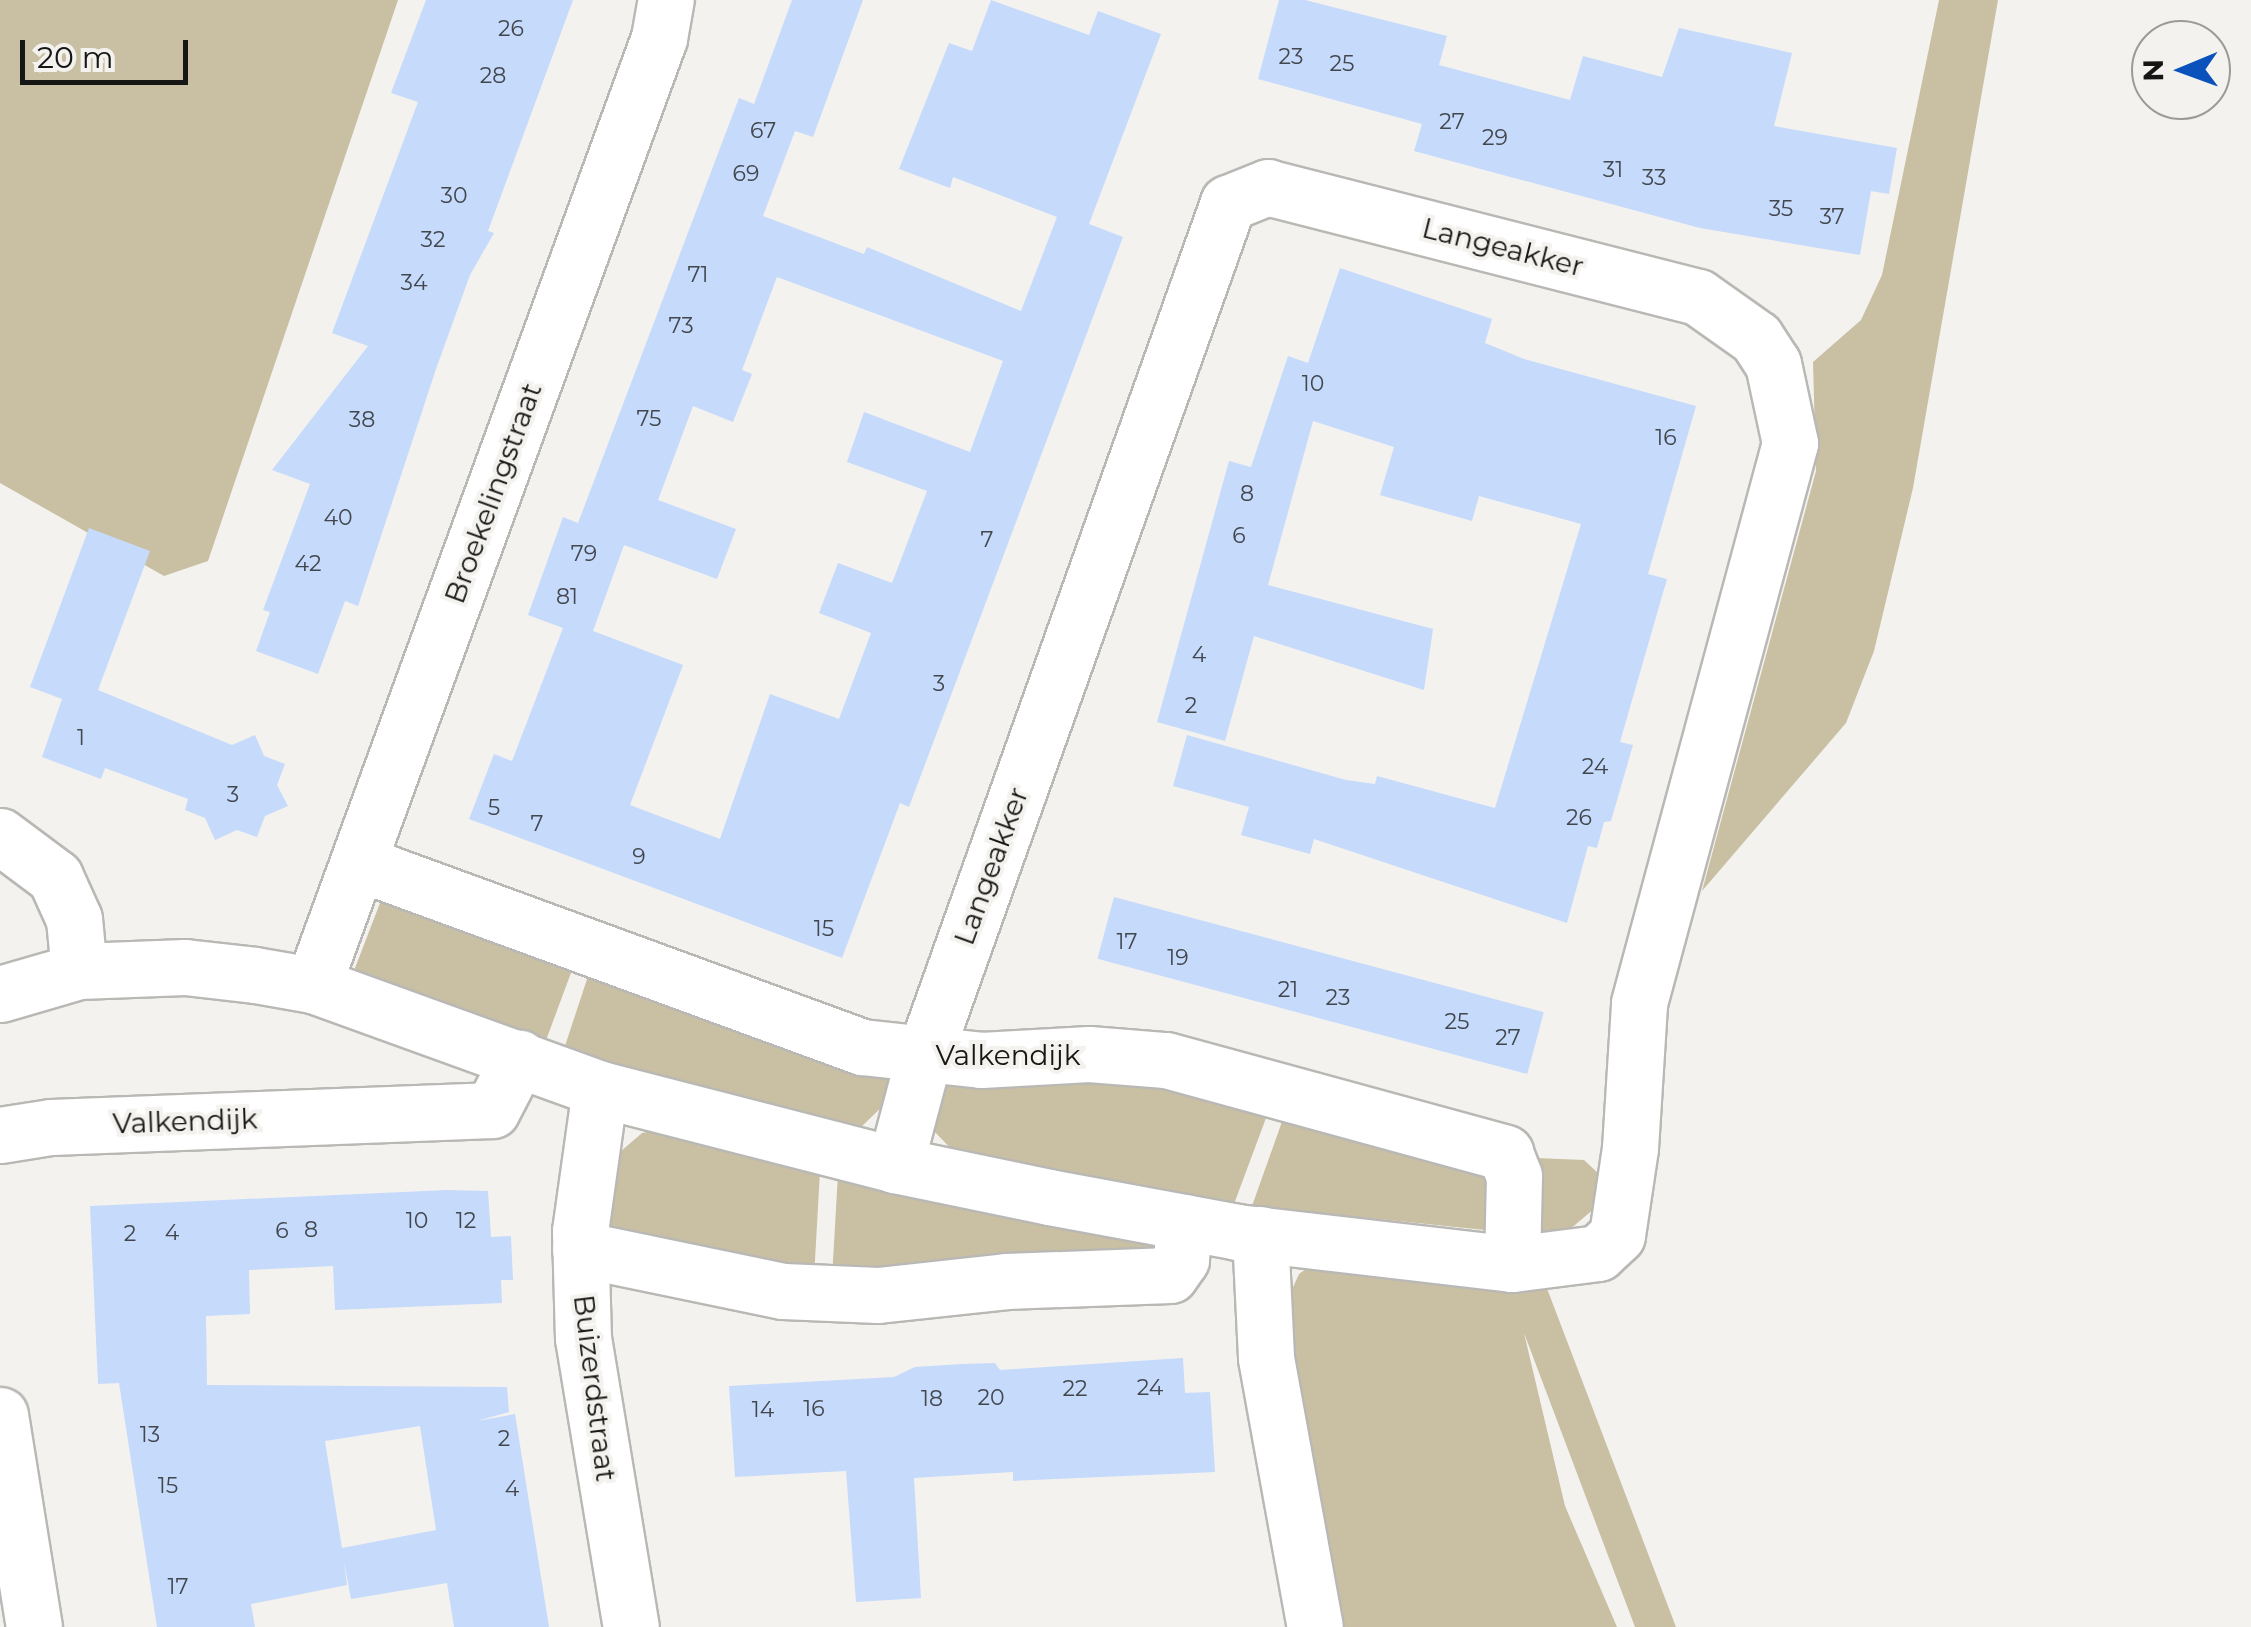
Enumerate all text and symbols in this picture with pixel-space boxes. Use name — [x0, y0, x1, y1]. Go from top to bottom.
house number: 26 — [498, 16, 524, 42]
scale bar — [25, 20, 192, 82]
north arrow — [2131, 20, 2231, 120]
text: 20 m — [37, 39, 114, 76]
house number: 23 — [1279, 44, 1303, 70]
house number: 25 — [1330, 51, 1354, 77]
text: N — [2136, 59, 2170, 82]
house number: 28 — [480, 63, 506, 89]
house number: 27 — [1439, 109, 1465, 135]
house number: 67 — [750, 118, 776, 144]
house number: 29 — [1482, 125, 1508, 151]
house number: 31 — [1603, 157, 1623, 183]
house number: 69 — [733, 161, 759, 187]
house number: 33 — [1642, 165, 1666, 191]
house number: 30 — [441, 183, 467, 209]
house number: 35 — [1769, 196, 1793, 222]
house number: 37 — [1819, 204, 1845, 230]
street label: Langeakker — [1419, 211, 1587, 283]
house number: 32 — [421, 227, 445, 253]
house number: 71 — [687, 262, 709, 288]
house number: 34 — [401, 270, 427, 296]
house number: 73 — [668, 313, 694, 339]
house number: 10 — [1302, 371, 1324, 397]
street label: Broekelingstraat — [438, 378, 548, 608]
house number: 75 — [637, 406, 661, 432]
house number: 38 — [349, 407, 375, 433]
house number: 16 — [1655, 425, 1677, 451]
house number: 8 — [1240, 481, 1254, 507]
house number: 40 — [323, 505, 353, 531]
house number: 6 — [1232, 523, 1246, 549]
house number: 7 — [981, 527, 993, 553]
house number: 79 — [571, 541, 597, 567]
house number: 42 — [295, 551, 321, 577]
house number: 81 — [556, 584, 578, 610]
house number: 4 — [1192, 642, 1206, 668]
house number: 3 — [933, 671, 945, 697]
house number: 2 — [1185, 693, 1197, 719]
house number: 1 — [77, 725, 85, 751]
house number: 24 — [1582, 754, 1608, 780]
house number: 3 — [227, 782, 239, 808]
street label: Langeakker — [947, 783, 1035, 949]
house number: 5 — [488, 795, 500, 821]
house number: 26 — [1566, 805, 1592, 831]
house number: 7 — [531, 811, 543, 837]
house number: 9 — [632, 844, 646, 870]
house number: 15 — [814, 916, 834, 942]
house number: 17 — [1117, 929, 1137, 955]
house number: 19 — [1167, 945, 1189, 971]
house number: 21 — [1278, 977, 1298, 1003]
house number: 23 — [1326, 985, 1350, 1011]
house number: 25 — [1445, 1009, 1469, 1035]
house number: 27 — [1495, 1025, 1521, 1051]
street label: Valkendijk — [936, 1038, 1080, 1072]
street label: Valkendijk — [112, 1102, 258, 1140]
house number: 10 — [406, 1208, 428, 1234]
house number: 12 — [456, 1208, 476, 1234]
house number: 8 — [304, 1217, 318, 1243]
house number: 6 — [275, 1218, 289, 1244]
house number: 4 — [165, 1220, 179, 1246]
house number: 2 — [124, 1221, 136, 1247]
street label: Buizerdstraat — [567, 1293, 623, 1483]
house number: 24 — [1137, 1375, 1163, 1401]
house number: 22 — [1063, 1376, 1087, 1402]
house number: 20 — [977, 1385, 1005, 1411]
house number: 18 — [921, 1386, 943, 1412]
house number: 16 — [803, 1396, 825, 1422]
house number: 14 — [752, 1397, 774, 1423]
house number: 13 — [140, 1422, 160, 1448]
house number: 2 — [498, 1426, 510, 1452]
house number: 15 — [158, 1473, 178, 1499]
house number: 4 — [505, 1476, 519, 1502]
house number: 17 — [168, 1574, 188, 1600]

